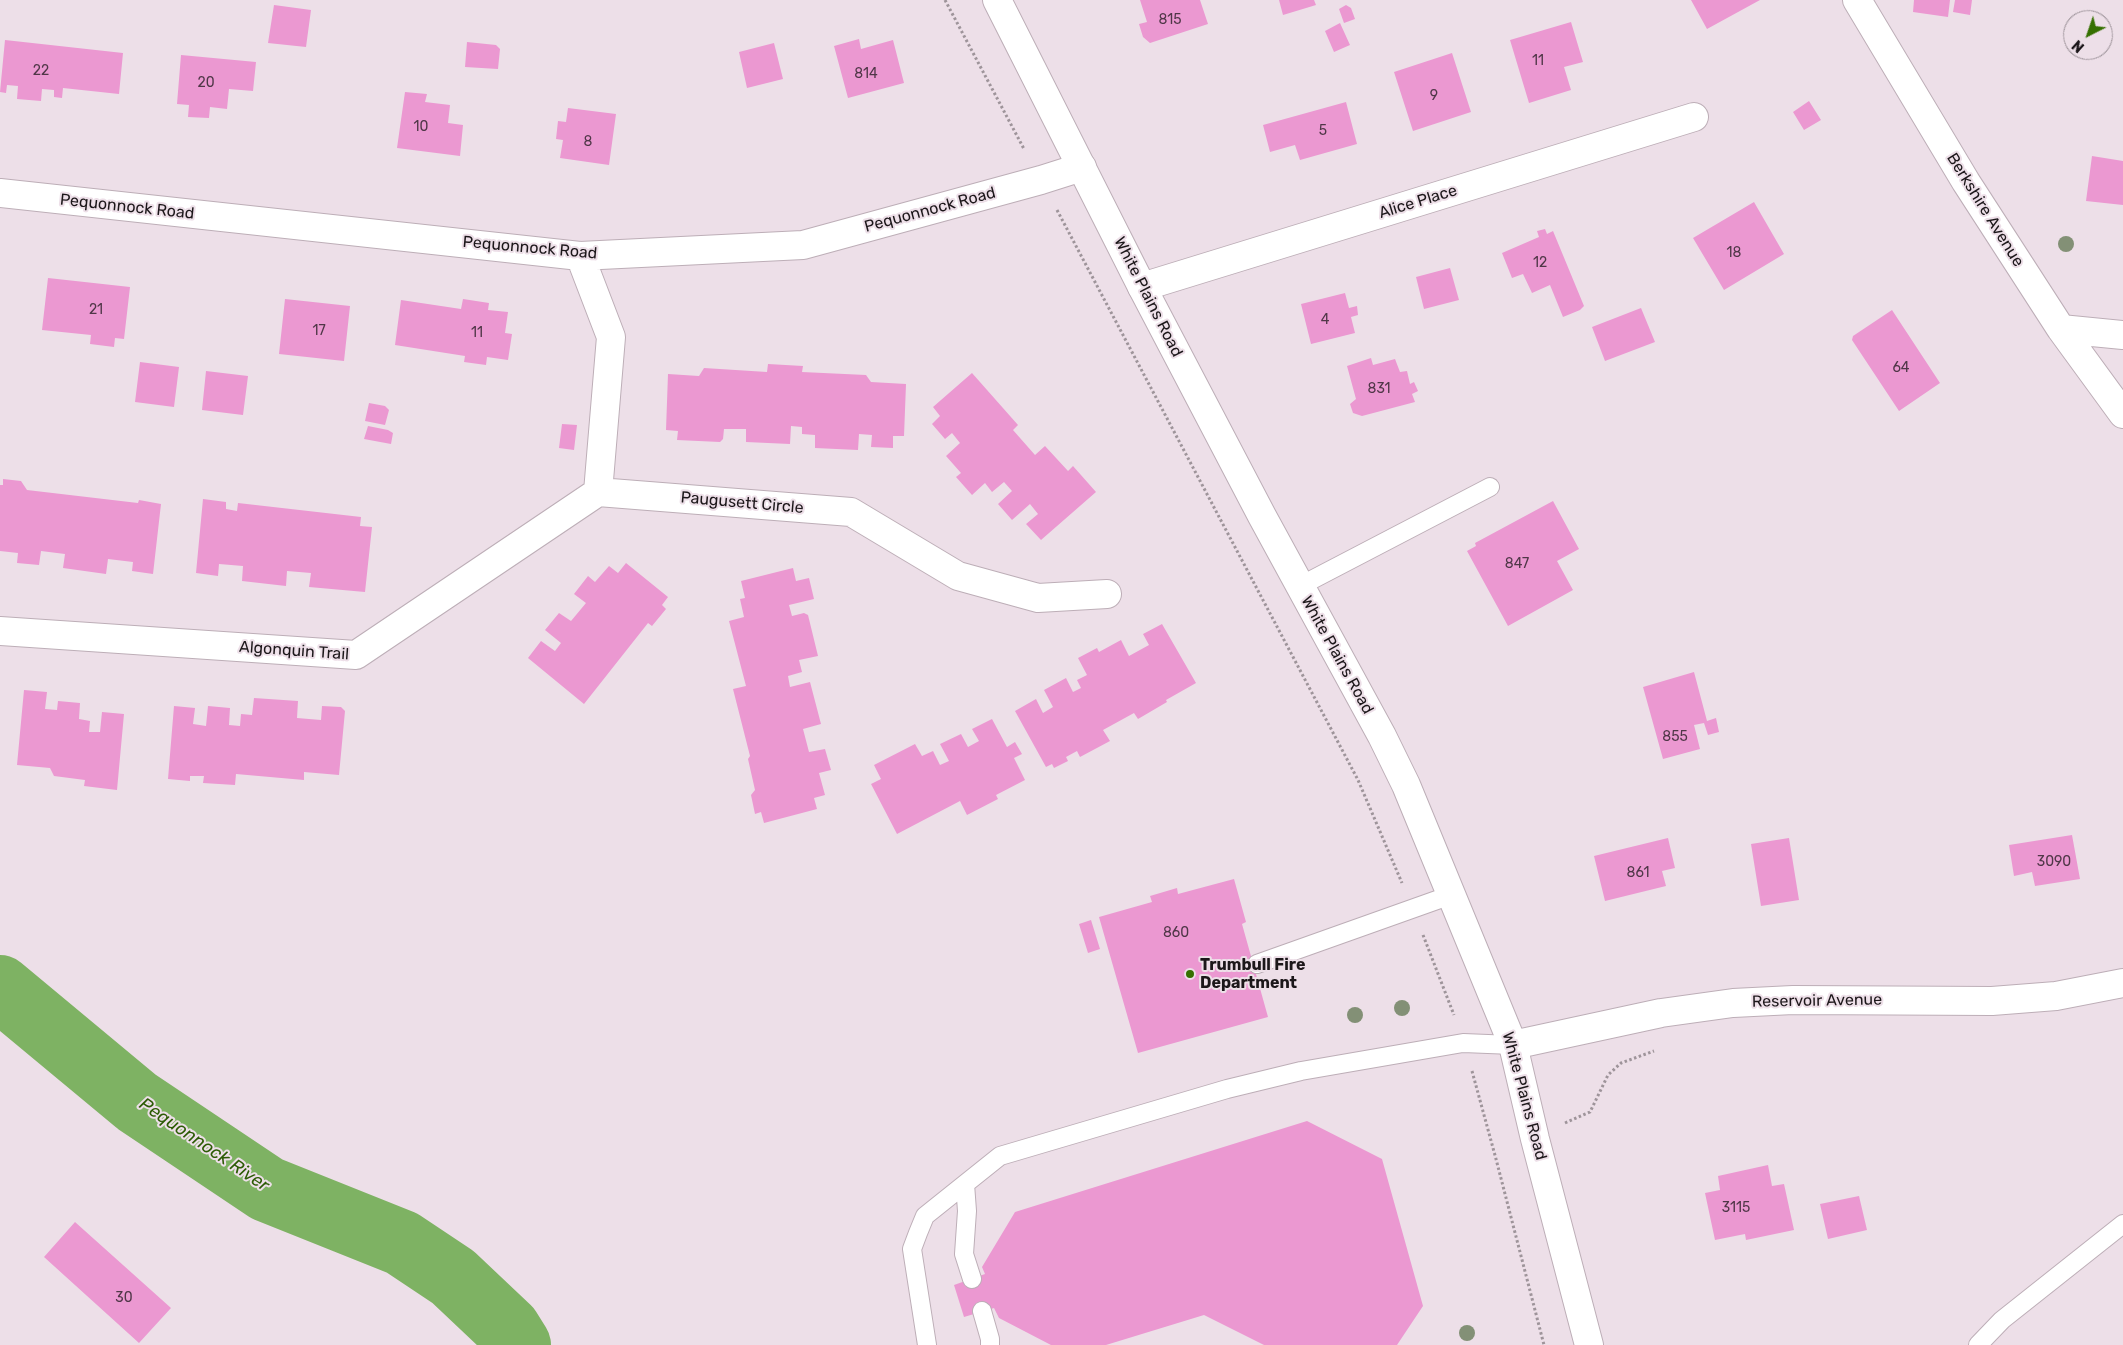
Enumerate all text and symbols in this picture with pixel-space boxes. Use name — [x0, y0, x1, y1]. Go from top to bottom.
north arrow — [2063, 10, 2113, 60]
house number: 815 — [1158, 12, 1182, 28]
text: N — [2069, 36, 2088, 56]
house number: 11 — [1532, 53, 1544, 69]
house number: 22 — [33, 63, 49, 79]
house number: 814 — [854, 66, 878, 82]
house number: 20 — [197, 75, 215, 91]
house number: 9 — [1430, 88, 1438, 104]
house number: 10 — [414, 119, 428, 135]
house number: 5 — [1319, 123, 1327, 139]
house number: 8 — [584, 134, 592, 150]
street label: Berkshire Avenue — [1942, 150, 2028, 270]
street label: Alice Place — [1376, 181, 1460, 223]
street label: Pequonnock Road — [862, 183, 998, 237]
street label: Pequonnock Road — [59, 190, 195, 224]
street label: Pequonnock Road — [462, 233, 598, 263]
street label: White Plains Road — [1109, 234, 1187, 360]
house number: 18 — [1727, 245, 1741, 261]
house number: 12 — [1533, 255, 1547, 271]
house number: 21 — [89, 302, 103, 318]
house number: 4 — [1321, 312, 1329, 328]
house number: 17 — [312, 323, 326, 339]
house number: 11 — [471, 325, 483, 341]
house number: 64 — [1892, 360, 1910, 376]
house number: 831 — [1367, 381, 1391, 397]
street label: Paugusett Circle — [680, 488, 804, 518]
house number: 847 — [1505, 556, 1529, 572]
street label: White Plains Road — [1297, 593, 1377, 717]
street label: Algonquin Trail — [238, 638, 350, 664]
house number: 855 — [1662, 729, 1688, 745]
house number: 3090 — [2037, 854, 2071, 870]
house number: 861 — [1626, 865, 1650, 881]
house number: 860 — [1163, 925, 1189, 941]
place label: Trumbull Fire Department — [1200, 955, 1305, 993]
marker: Trumbull Fire Department — [1184, 968, 1196, 980]
street label: Reservoir Avenue — [1752, 990, 1882, 1012]
street label: White Plains Road — [1498, 1030, 1550, 1162]
water label: Pequonnock River — [135, 1094, 273, 1196]
house number: 3115 — [1722, 1200, 1750, 1216]
house number: 30 — [115, 1290, 133, 1306]

